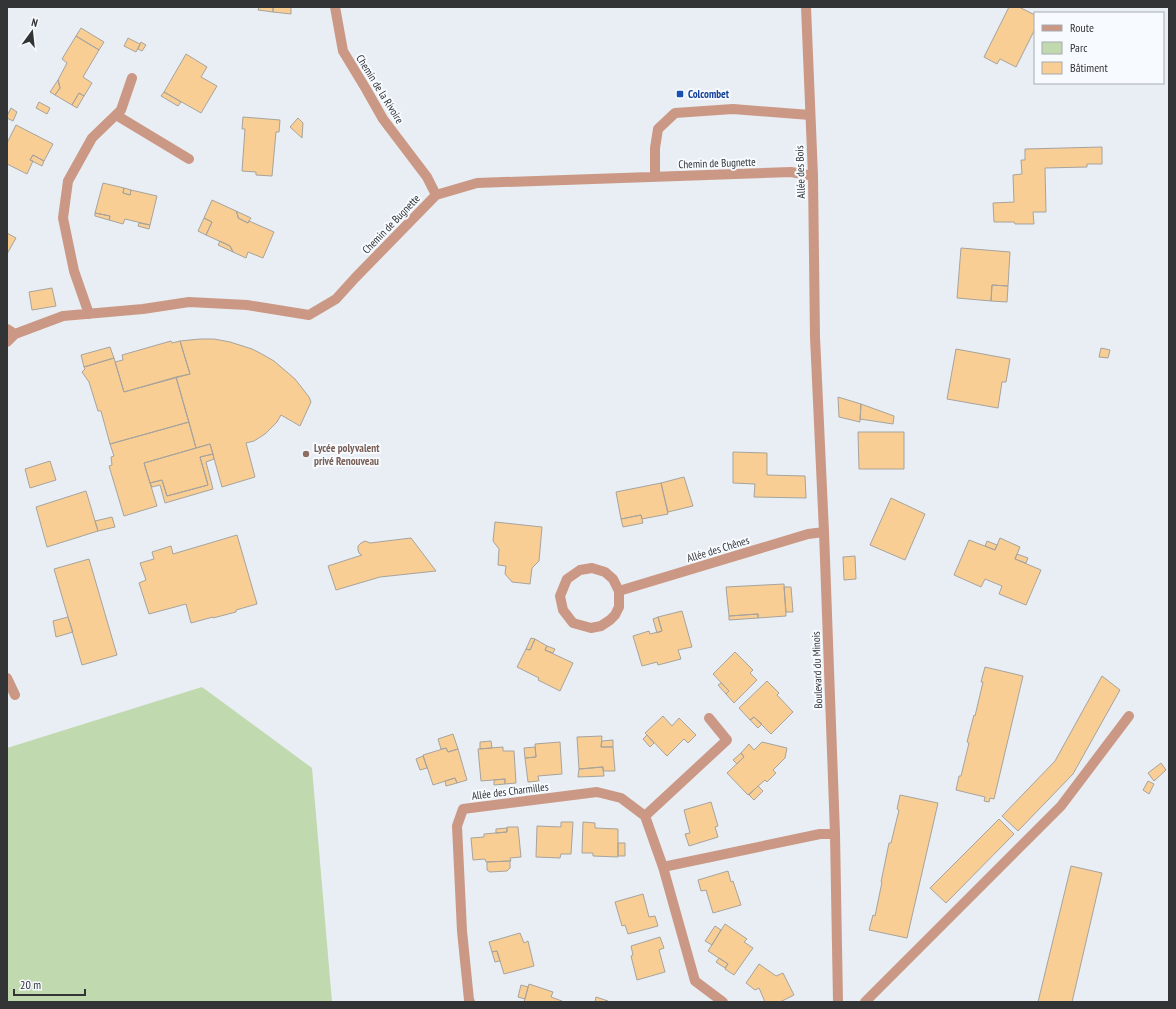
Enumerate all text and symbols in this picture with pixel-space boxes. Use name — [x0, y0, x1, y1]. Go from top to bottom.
north arrow — [12, 12, 52, 52]
legend — [1034, 12, 1164, 84]
text: N — [30, 15, 39, 30]
text: Route — [1070, 20, 1094, 35]
text: Parc — [1070, 40, 1088, 55]
street label: Chemin de la Rivoire — [353, 52, 407, 126]
text: Bâtiment — [1070, 60, 1108, 75]
place label: Colcombet — [688, 87, 730, 101]
marker: Colcombet — [675, 89, 685, 99]
street label: Allée des Bois — [792, 145, 808, 199]
street label: Chemin de Bugnette — [678, 155, 756, 171]
street label: Chemin de Bugnette — [359, 191, 423, 257]
place label: Lycée polyvalent privé Renouveau — [314, 441, 380, 468]
marker: Lycée polyvalent privé Renouveau — [301, 449, 311, 459]
street label: Allée des Chênes — [685, 533, 751, 565]
street label: Boulevard du Minois — [809, 631, 825, 709]
street label: Allée des Charmilles — [471, 779, 549, 803]
scale bar — [14, 971, 85, 997]
text: 20 m — [20, 977, 41, 992]

